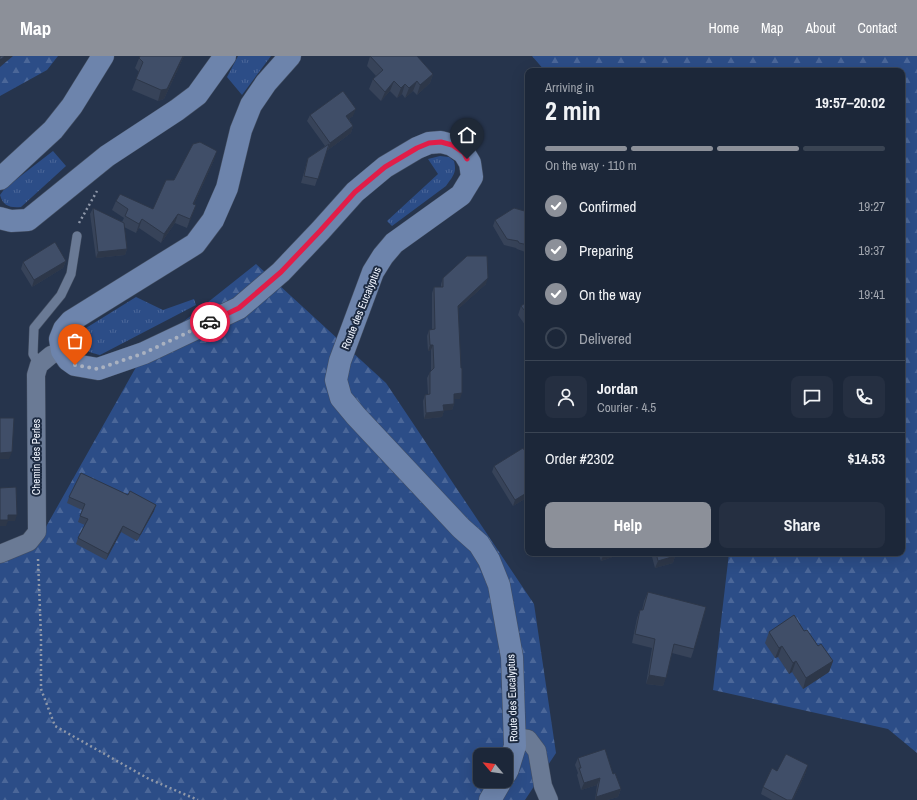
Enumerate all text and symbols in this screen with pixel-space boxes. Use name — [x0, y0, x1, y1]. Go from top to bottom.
text: Map — [20, 15, 51, 41]
text: Home — [708, 19, 739, 37]
text: Map — [761, 19, 783, 37]
text: About — [805, 19, 835, 37]
text: Contact — [857, 19, 897, 37]
text: Arriving in — [545, 79, 594, 96]
text: 19:57–20:02 — [815, 92, 885, 113]
text: 2 min — [545, 93, 601, 128]
pin — [450, 118, 484, 159]
icon: home — [456, 124, 478, 146]
text: On the way · 110 m — [545, 157, 637, 174]
icon: check — [545, 195, 567, 217]
text: Confirmed — [579, 196, 636, 217]
text: 19:27 — [858, 198, 885, 215]
icon: check — [545, 239, 567, 261]
text: Preparing — [579, 240, 633, 261]
text: 19:37 — [858, 242, 885, 259]
street label: Route des Eucalyptus — [338, 264, 384, 351]
icon: check — [545, 283, 567, 305]
text: On the way — [579, 284, 641, 305]
text: 19:41 — [858, 286, 885, 303]
courier — [190, 302, 230, 342]
icon: car — [199, 311, 221, 333]
pin — [58, 324, 92, 365]
text: Delivered — [579, 328, 632, 349]
icon: bag — [64, 330, 86, 352]
button: person — [545, 376, 587, 418]
button: chat — [791, 376, 833, 418]
button: phone — [843, 376, 885, 418]
text: Jordan — [597, 378, 638, 399]
text: Courier · 4.5 — [597, 399, 656, 416]
street label: Chemin des Perles — [29, 418, 43, 495]
text: Order #2302 — [545, 448, 614, 469]
text: $14.53 — [847, 448, 885, 469]
button: Help — [545, 502, 711, 548]
button: Share — [719, 502, 885, 548]
street label: Route des Eucalyptus — [503, 653, 521, 742]
north arrow — [473, 748, 513, 788]
map controls — [473, 748, 513, 788]

